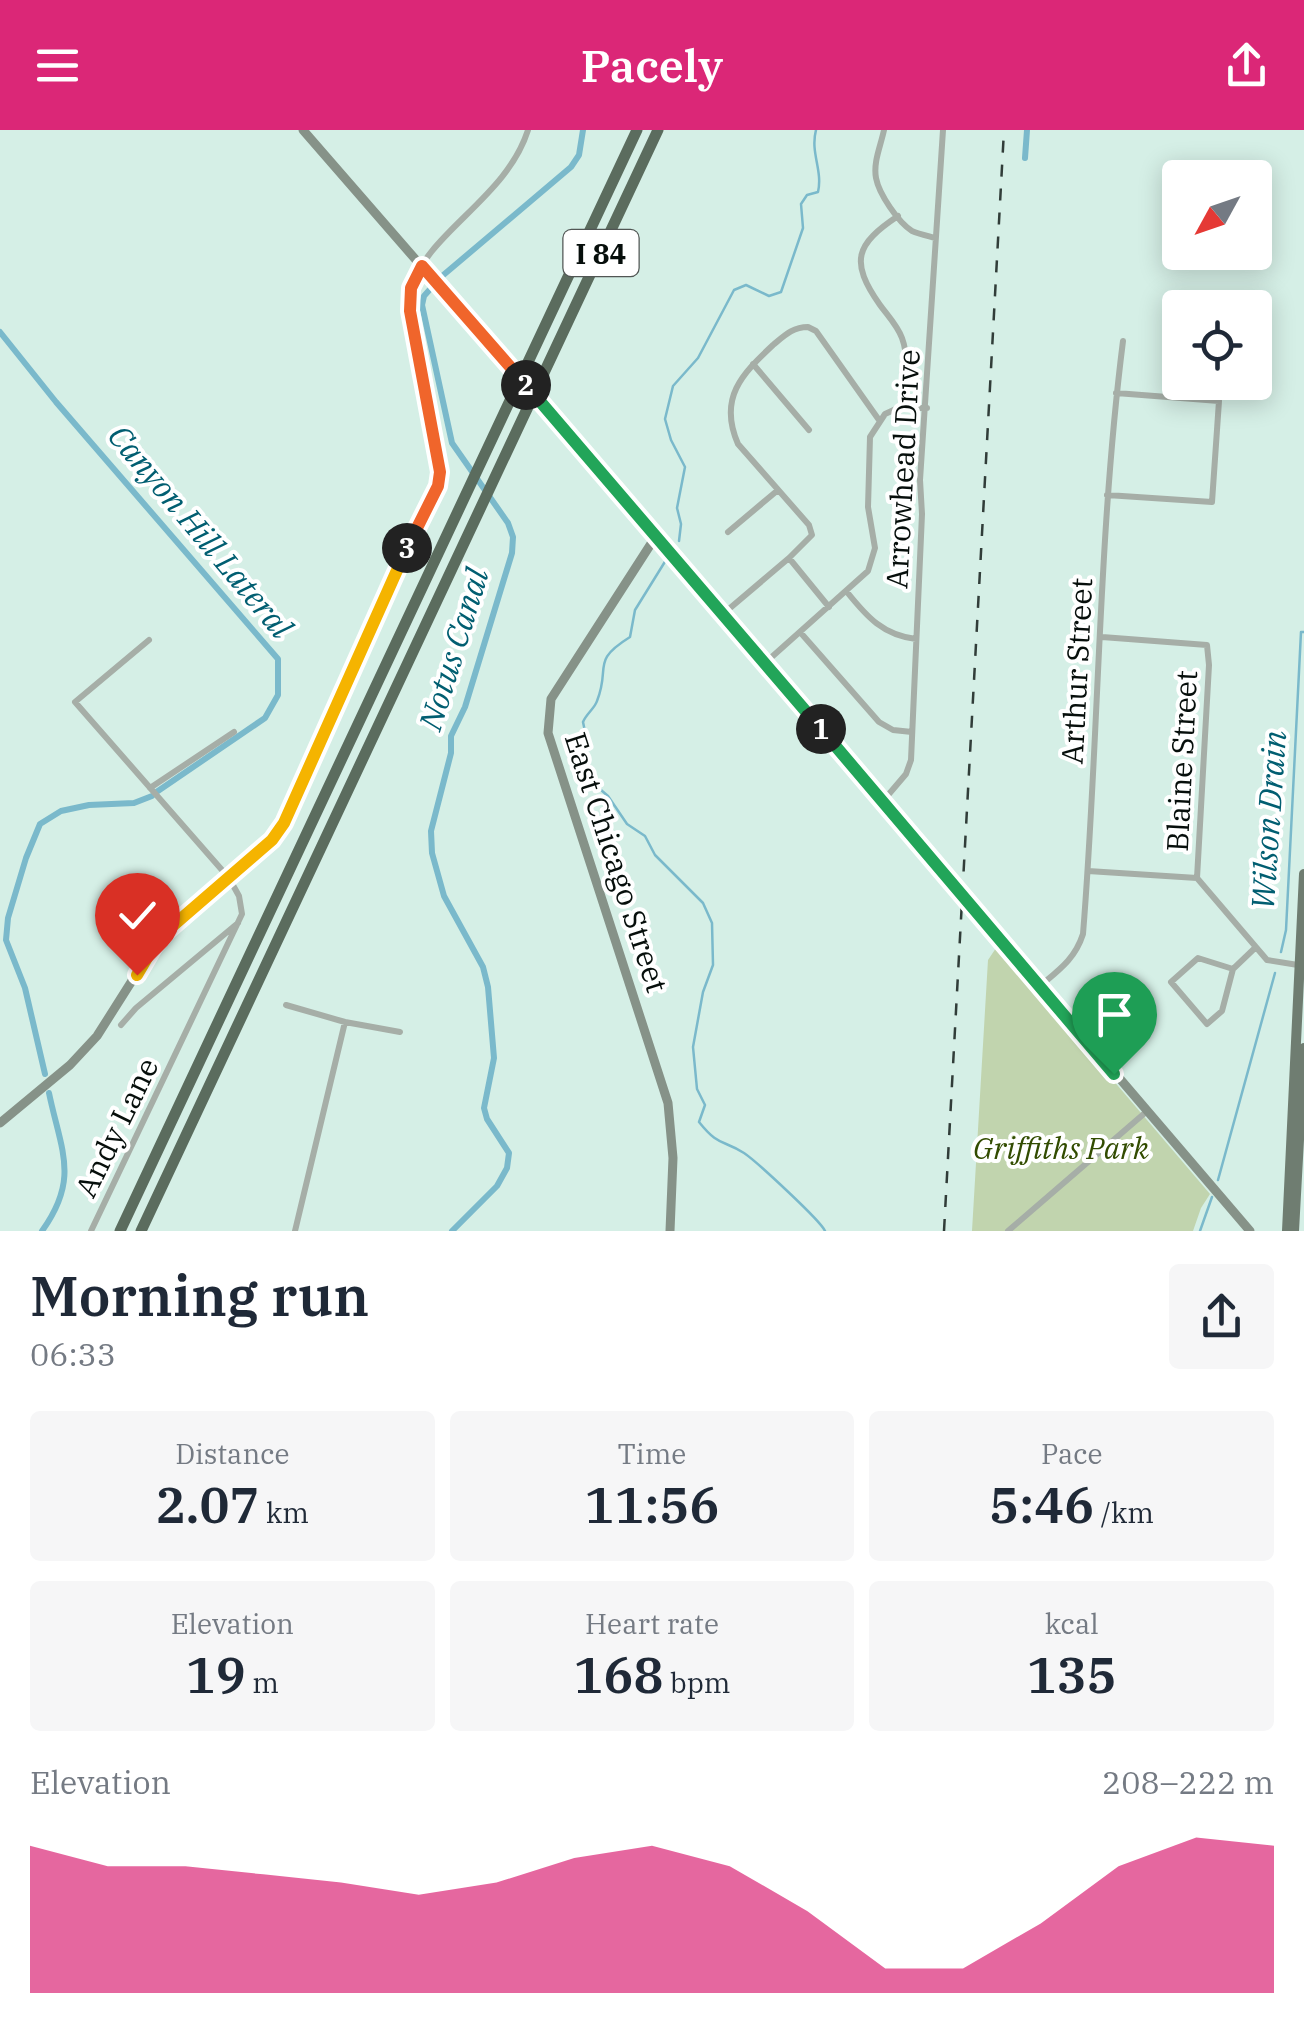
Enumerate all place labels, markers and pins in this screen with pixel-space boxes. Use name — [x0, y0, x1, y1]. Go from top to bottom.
pin: 2 — [501, 360, 551, 410]
pin: 3 — [382, 523, 432, 573]
pin: 1 — [796, 704, 846, 754]
pin — [95, 873, 180, 976]
pin — [1072, 972, 1157, 1075]

